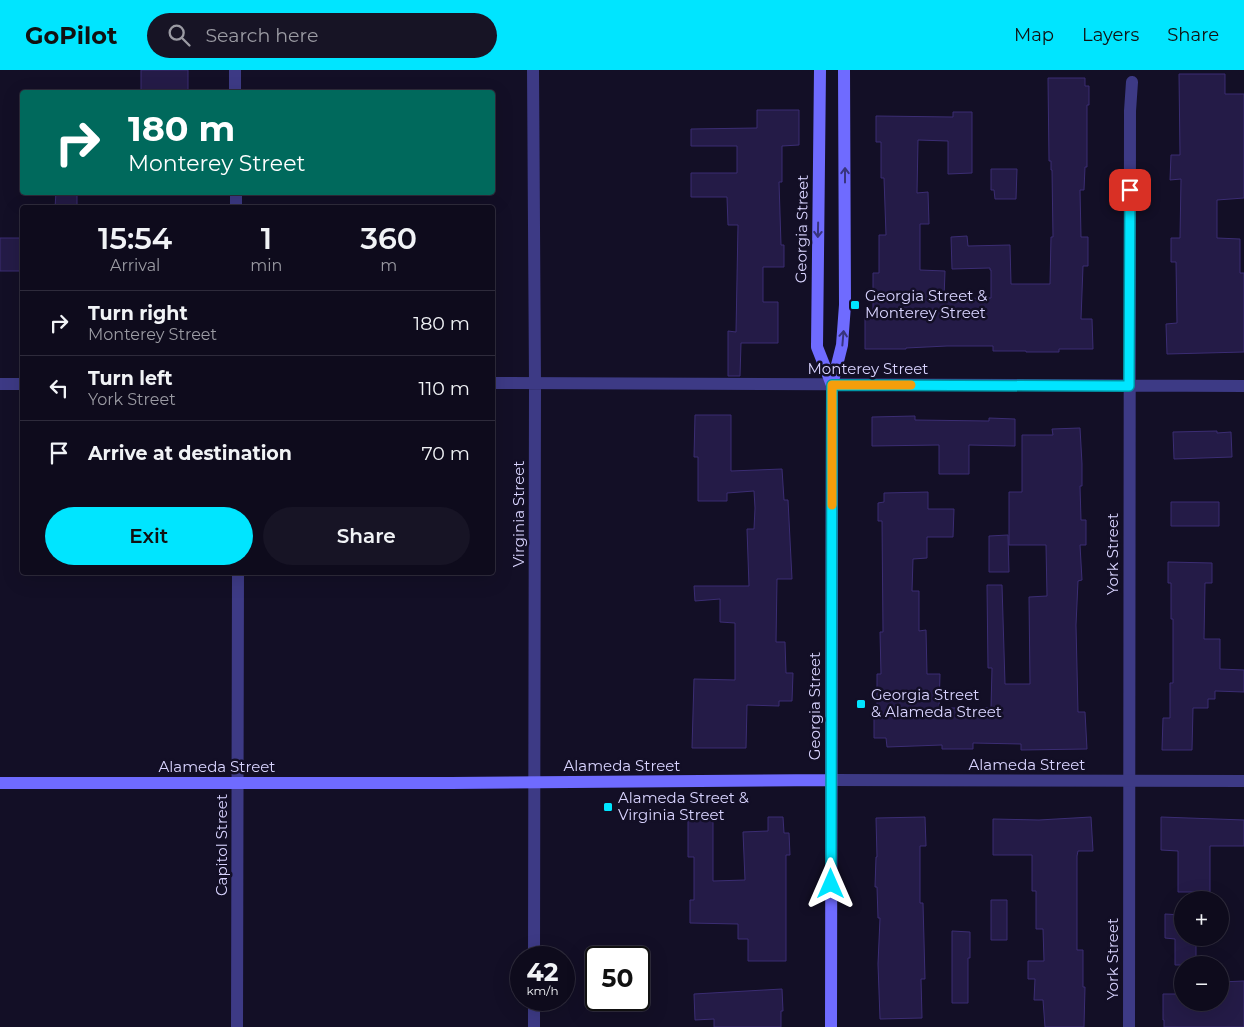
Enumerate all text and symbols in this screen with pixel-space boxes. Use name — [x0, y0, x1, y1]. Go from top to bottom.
search box — [147, 13, 497, 58]
text: GoPilot — [25, 21, 117, 50]
icon: search — [165, 21, 193, 49]
text: Search here — [205, 24, 318, 47]
text: Map — [1014, 24, 1054, 46]
text: Layers — [1082, 24, 1139, 46]
text: Share — [1167, 24, 1219, 46]
text: 180 m — [128, 107, 235, 150]
icon: right — [45, 110, 110, 175]
text: Monterey Street — [128, 150, 305, 177]
one-way arrow — [840, 168, 850, 184]
pin — [1109, 169, 1151, 211]
street label: Georgia Street — [791, 175, 812, 283]
icon: arrive — [1116, 176, 1144, 204]
text: 15:54 — [98, 220, 172, 257]
text: 1 — [261, 220, 272, 257]
text: 360 — [360, 220, 417, 257]
one-way arrow — [813, 222, 823, 238]
text: Arrival — [110, 256, 160, 275]
text: min — [250, 256, 282, 275]
text: m — [380, 256, 397, 275]
place label: Georgia Street & Monterey Street — [865, 286, 987, 322]
marker: Georgia Street & Monterey Street — [849, 299, 861, 311]
text: Turn right — [88, 302, 188, 325]
icon: right — [45, 309, 73, 337]
text: 180 m — [413, 312, 470, 335]
text: Monterey Street — [88, 325, 217, 344]
one-way arrow — [838, 330, 847, 346]
street label: Monterey Street — [808, 359, 928, 378]
text: Turn left — [88, 367, 173, 390]
icon: left — [45, 374, 73, 402]
text: 110 m — [419, 377, 470, 400]
text: York Street — [88, 390, 176, 409]
icon: arrive — [45, 439, 73, 467]
text: Arrive at destination — [88, 442, 292, 465]
text: 70 m — [421, 442, 470, 465]
street label: Virginia Street — [509, 461, 528, 567]
button: Exit — [45, 507, 253, 565]
button: Share — [263, 507, 470, 565]
street label: York Street — [1103, 513, 1122, 595]
street label: Georgia Street — [805, 652, 824, 760]
place label: Georgia Street & Alameda Street — [871, 685, 1002, 721]
marker: Georgia Street & Alameda Street — [855, 698, 867, 710]
street label: Alameda Street — [969, 755, 1085, 774]
street label: Alameda Street — [564, 756, 680, 775]
street label: Alameda Street — [159, 757, 275, 776]
place label: Alameda Street & Virginia Street — [618, 788, 749, 824]
street label: Capitol Street — [212, 794, 231, 896]
marker: Alameda Street & Virginia Street — [602, 801, 614, 813]
position arrow — [804, 857, 856, 909]
map controls — [1174, 891, 1229, 1011]
button: + — [1174, 891, 1229, 946]
street label: York Street — [1103, 918, 1122, 1000]
speed limit sign: 50 — [585, 946, 650, 1011]
button: − — [1174, 956, 1229, 1011]
text: 42 — [527, 957, 558, 987]
text: km/h — [526, 983, 559, 998]

